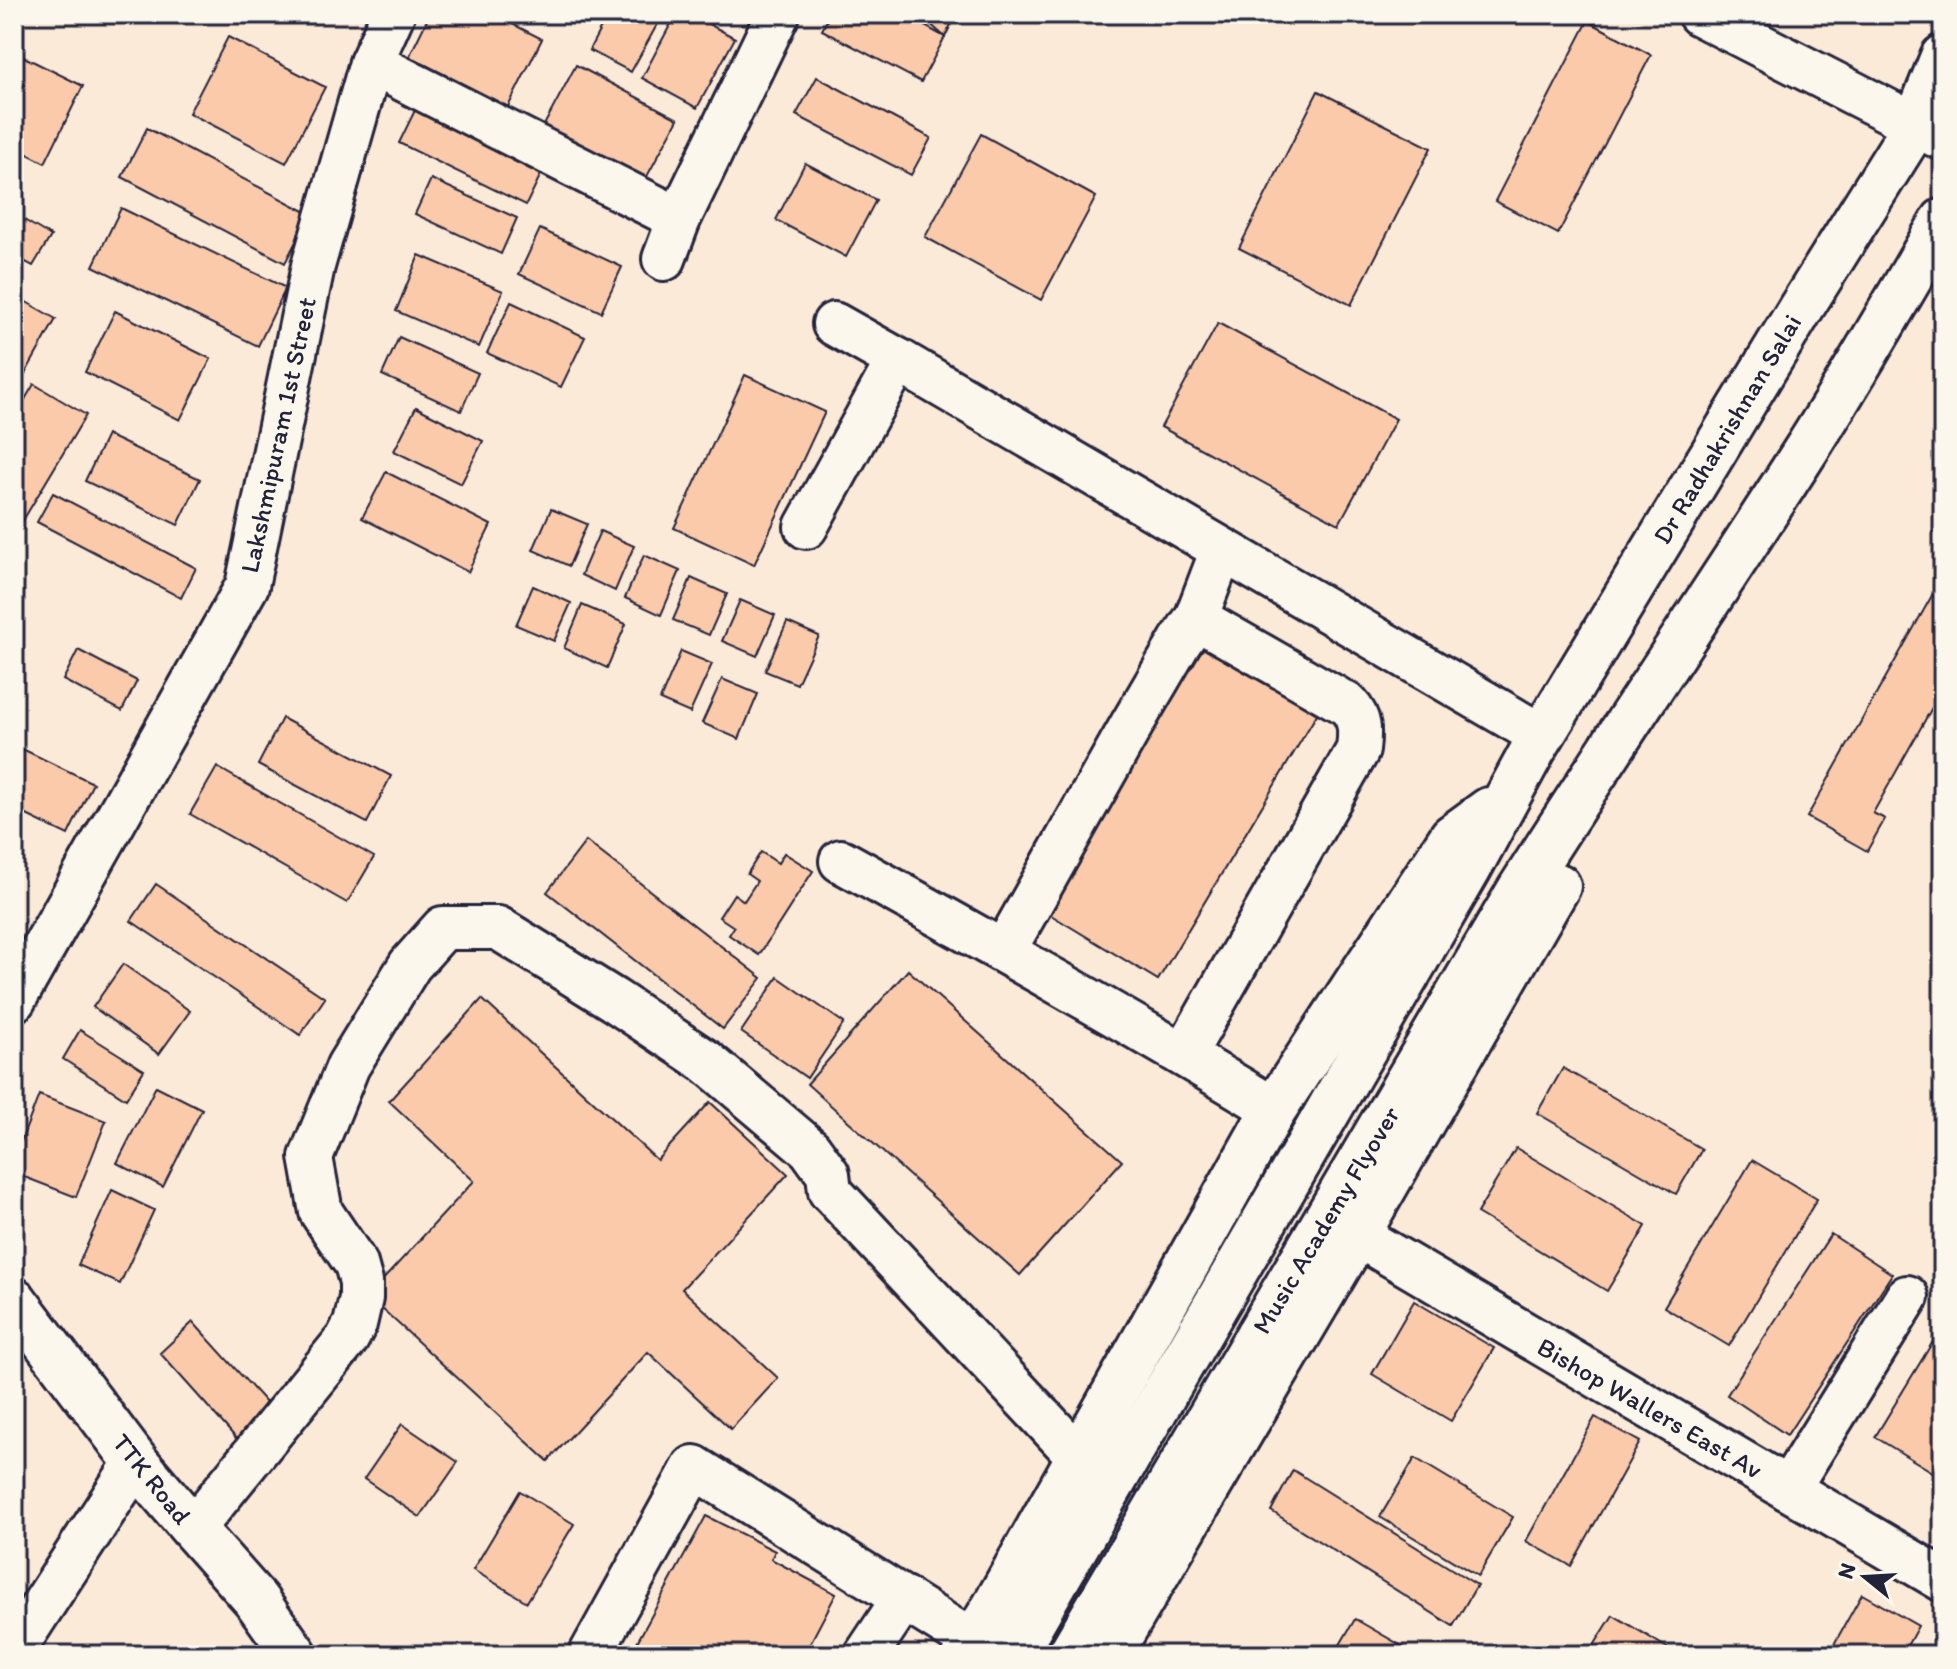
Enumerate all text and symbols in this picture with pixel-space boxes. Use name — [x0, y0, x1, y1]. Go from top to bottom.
street label: Lakshmipuram 1st Street — [233, 294, 323, 576]
street label: Dr Radhakrishnan Salai — [1646, 308, 1808, 550]
street label: Music Academy Flyover — [1245, 1100, 1407, 1340]
street label: Bishop Wallers East Av — [1532, 1330, 1768, 1486]
street label: TTK Road — [106, 1427, 199, 1531]
north arrow — [1825, 1537, 1905, 1617]
text: N — [1831, 1560, 1862, 1582]

